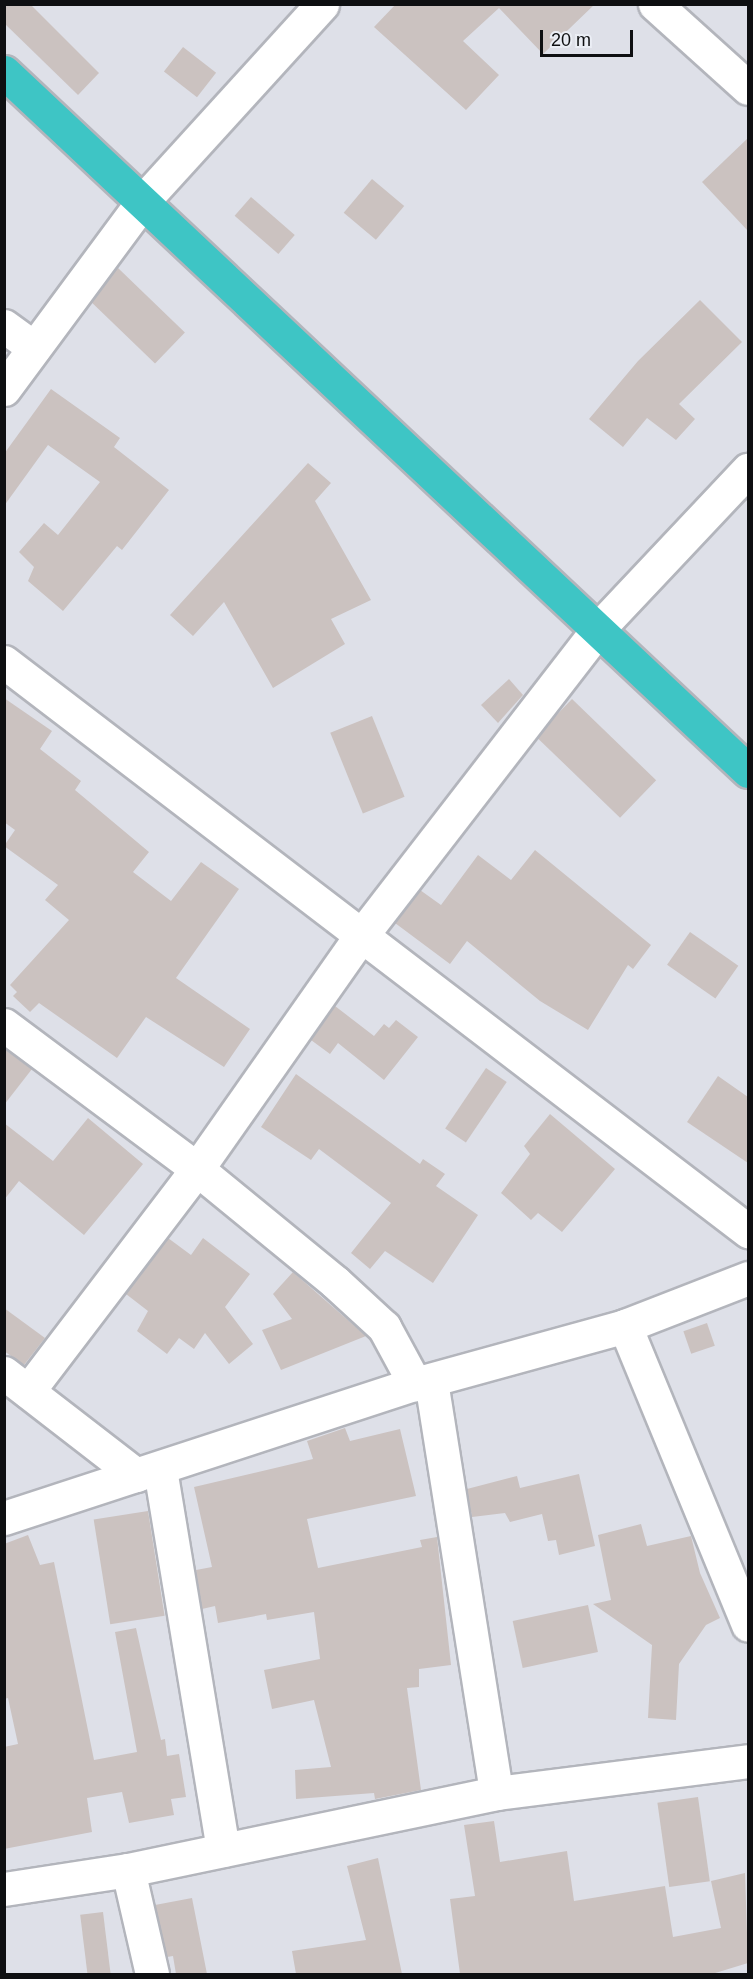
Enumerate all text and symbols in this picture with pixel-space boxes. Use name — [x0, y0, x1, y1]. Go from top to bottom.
scale bar — [543, 18, 636, 56]
text: 20 m — [551, 30, 591, 50]

